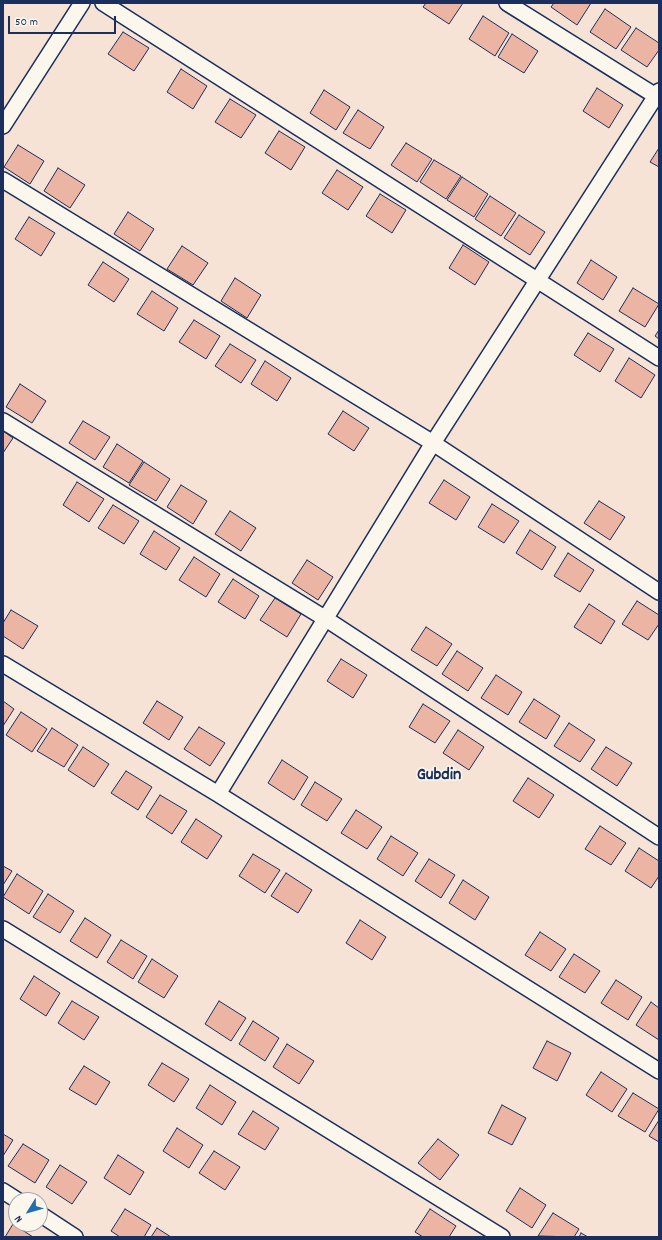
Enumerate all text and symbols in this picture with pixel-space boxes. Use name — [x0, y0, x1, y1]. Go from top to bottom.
scale bar — [10, 8, 118, 34]
text: 50 m — [15, 14, 38, 31]
district label: Gubdin — [417, 766, 461, 788]
north arrow — [8, 1192, 48, 1232]
text: N — [11, 1212, 27, 1226]

